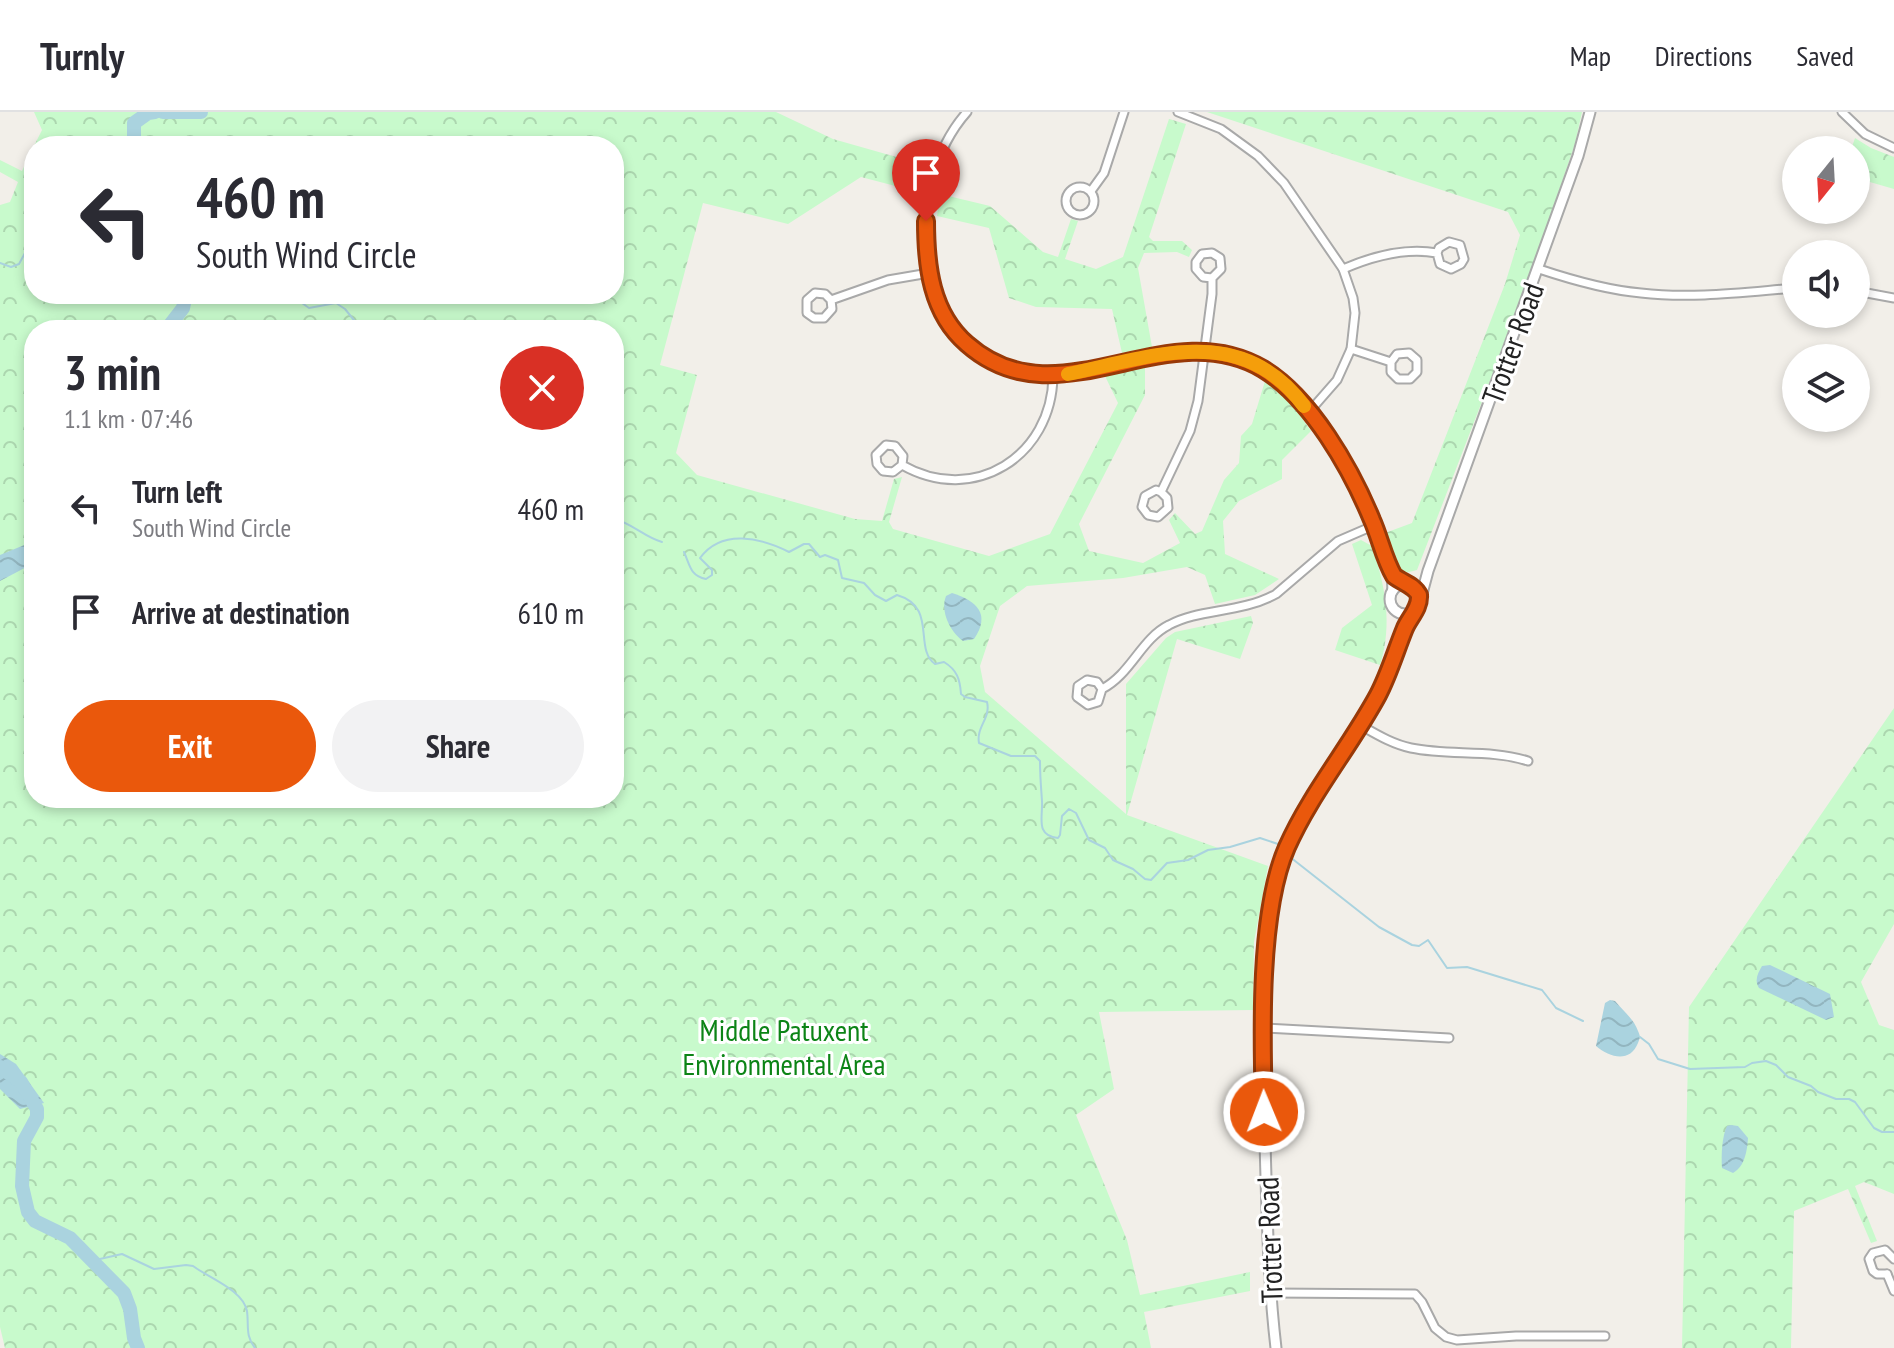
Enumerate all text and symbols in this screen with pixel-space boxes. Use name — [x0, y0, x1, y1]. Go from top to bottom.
text: Turnly — [40, 31, 124, 80]
text: Map — [1570, 37, 1611, 74]
text: Directions — [1655, 37, 1752, 74]
text: Saved — [1796, 37, 1854, 74]
north arrow — [1782, 136, 1870, 224]
map controls — [1782, 136, 1870, 432]
pin — [892, 139, 960, 221]
icon: arrive — [904, 151, 948, 195]
text: 460 m — [196, 161, 325, 233]
icon: left — [64, 168, 168, 272]
text: South Wind Circle — [196, 231, 417, 278]
button: sound — [1782, 240, 1870, 328]
street label: Trotter Road — [1472, 277, 1552, 409]
text: 3 min — [64, 341, 161, 403]
button: layers — [1782, 344, 1870, 432]
button: close — [500, 346, 584, 430]
text: 1.1 km · 07:46 — [64, 402, 193, 435]
text: Turn left — [132, 472, 222, 511]
icon: left — [64, 486, 108, 530]
text: 460 m — [518, 489, 584, 528]
text: South Wind Circle — [132, 511, 291, 544]
icon: arrive — [64, 590, 108, 634]
text: Arrive at destination — [132, 593, 350, 632]
text: 610 m — [518, 593, 584, 632]
button: Exit — [64, 700, 316, 792]
button: Share — [332, 700, 584, 792]
park label: Middle Patuxent Environmental Area — [682, 1010, 886, 1083]
position arrow — [1222, 1070, 1306, 1154]
street label: Trotter Road — [1247, 1176, 1291, 1304]

